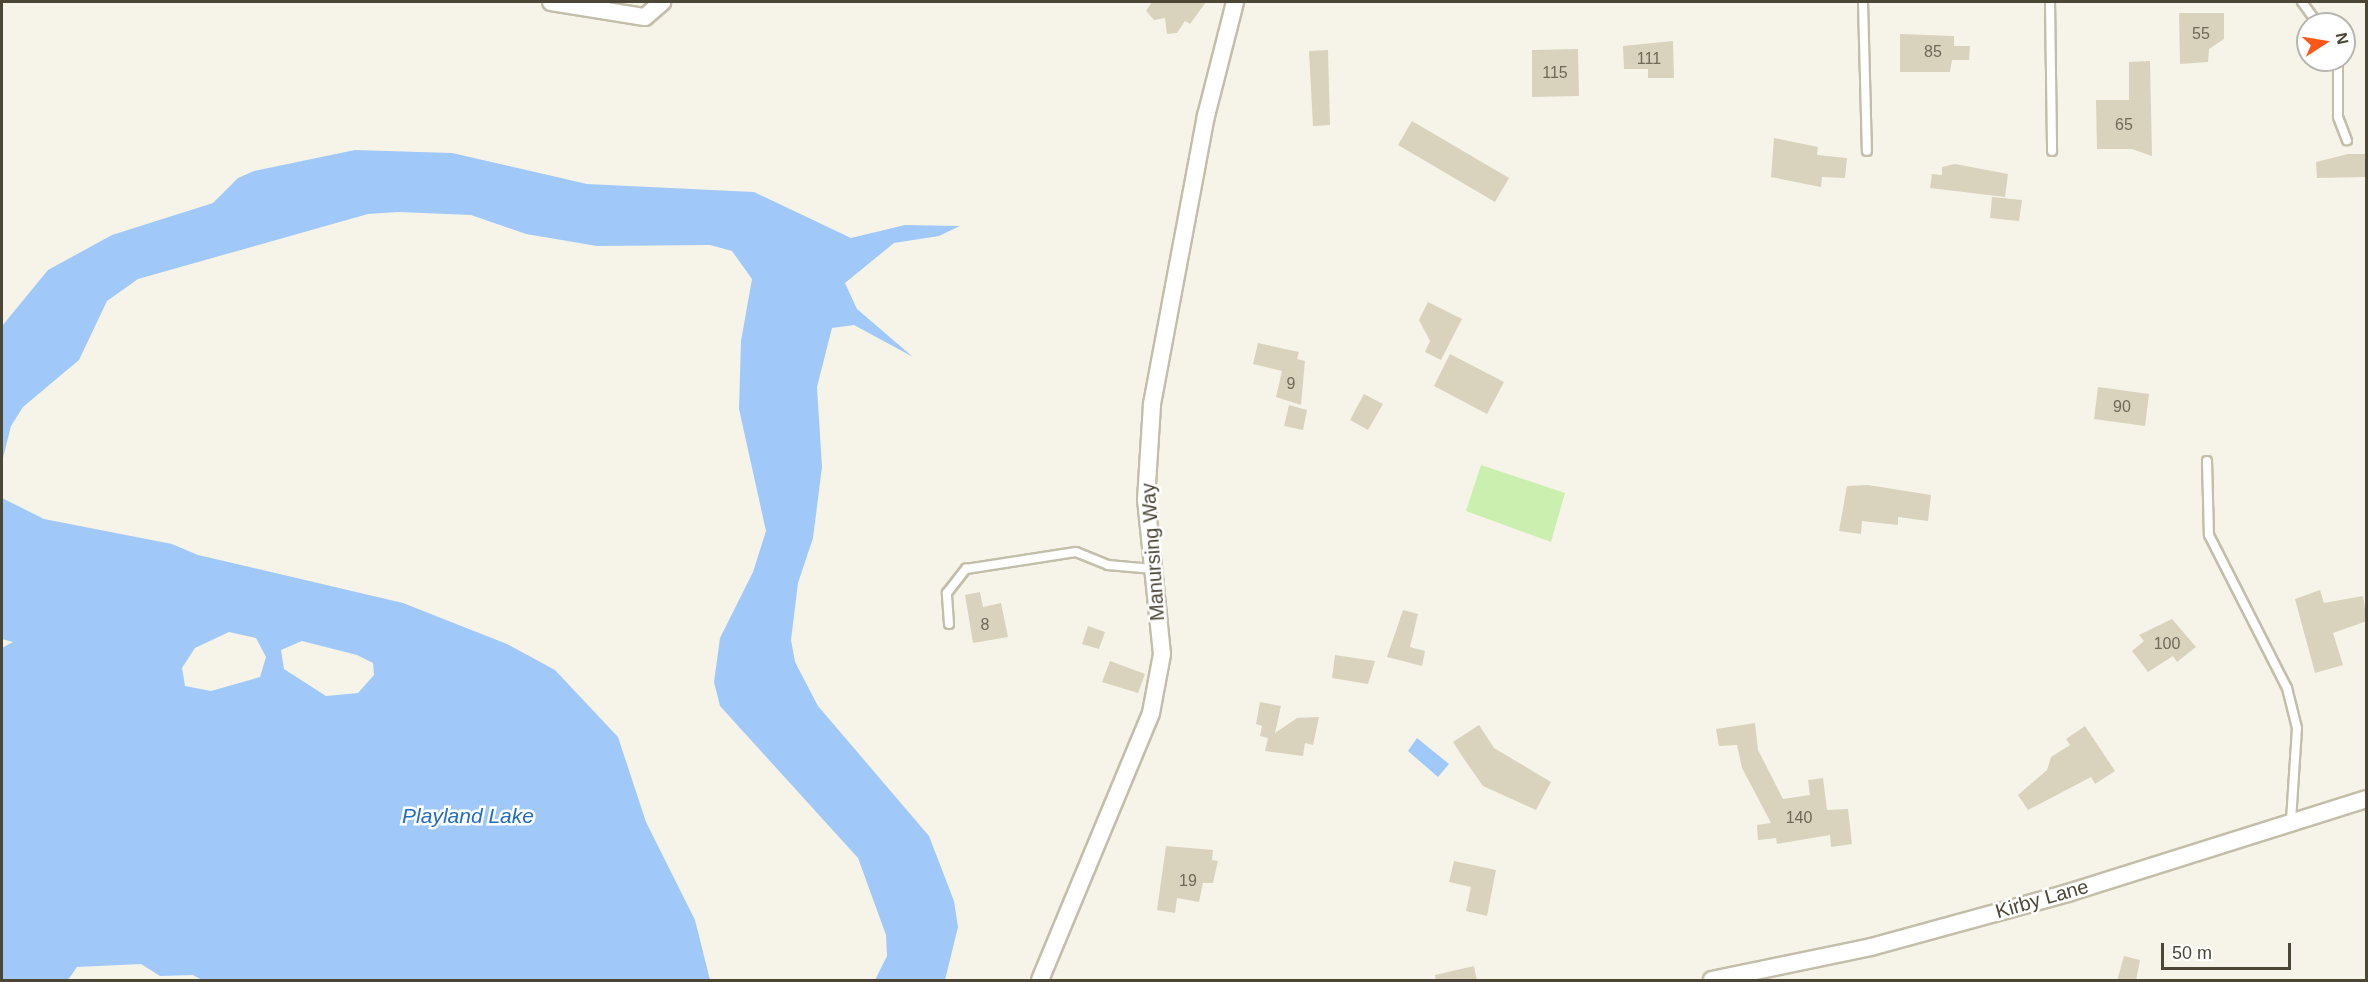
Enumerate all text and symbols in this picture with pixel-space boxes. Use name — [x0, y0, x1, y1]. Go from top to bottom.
north arrow — [2296, 12, 2356, 72]
house number: 55 — [2192, 24, 2210, 44]
text: N — [2333, 31, 2352, 46]
house number: 85 — [1924, 42, 1942, 62]
house number: 111 — [1637, 49, 1661, 69]
house number: 115 — [1542, 63, 1568, 83]
house number: 65 — [2115, 115, 2133, 135]
house number: 9 — [1287, 374, 1295, 394]
house number: 90 — [2113, 397, 2131, 417]
street label: Manursing Way — [1136, 482, 1170, 622]
house number: 8 — [981, 615, 989, 635]
house number: 100 — [2154, 634, 2180, 654]
water label: Playland Lake — [402, 803, 534, 829]
house number: 140 — [1786, 808, 1812, 828]
house number: 19 — [1179, 871, 1197, 891]
street label: Kirby Lane — [1993, 874, 2091, 924]
scale bar — [2164, 931, 2294, 969]
text: 50 m — [2172, 943, 2212, 963]

